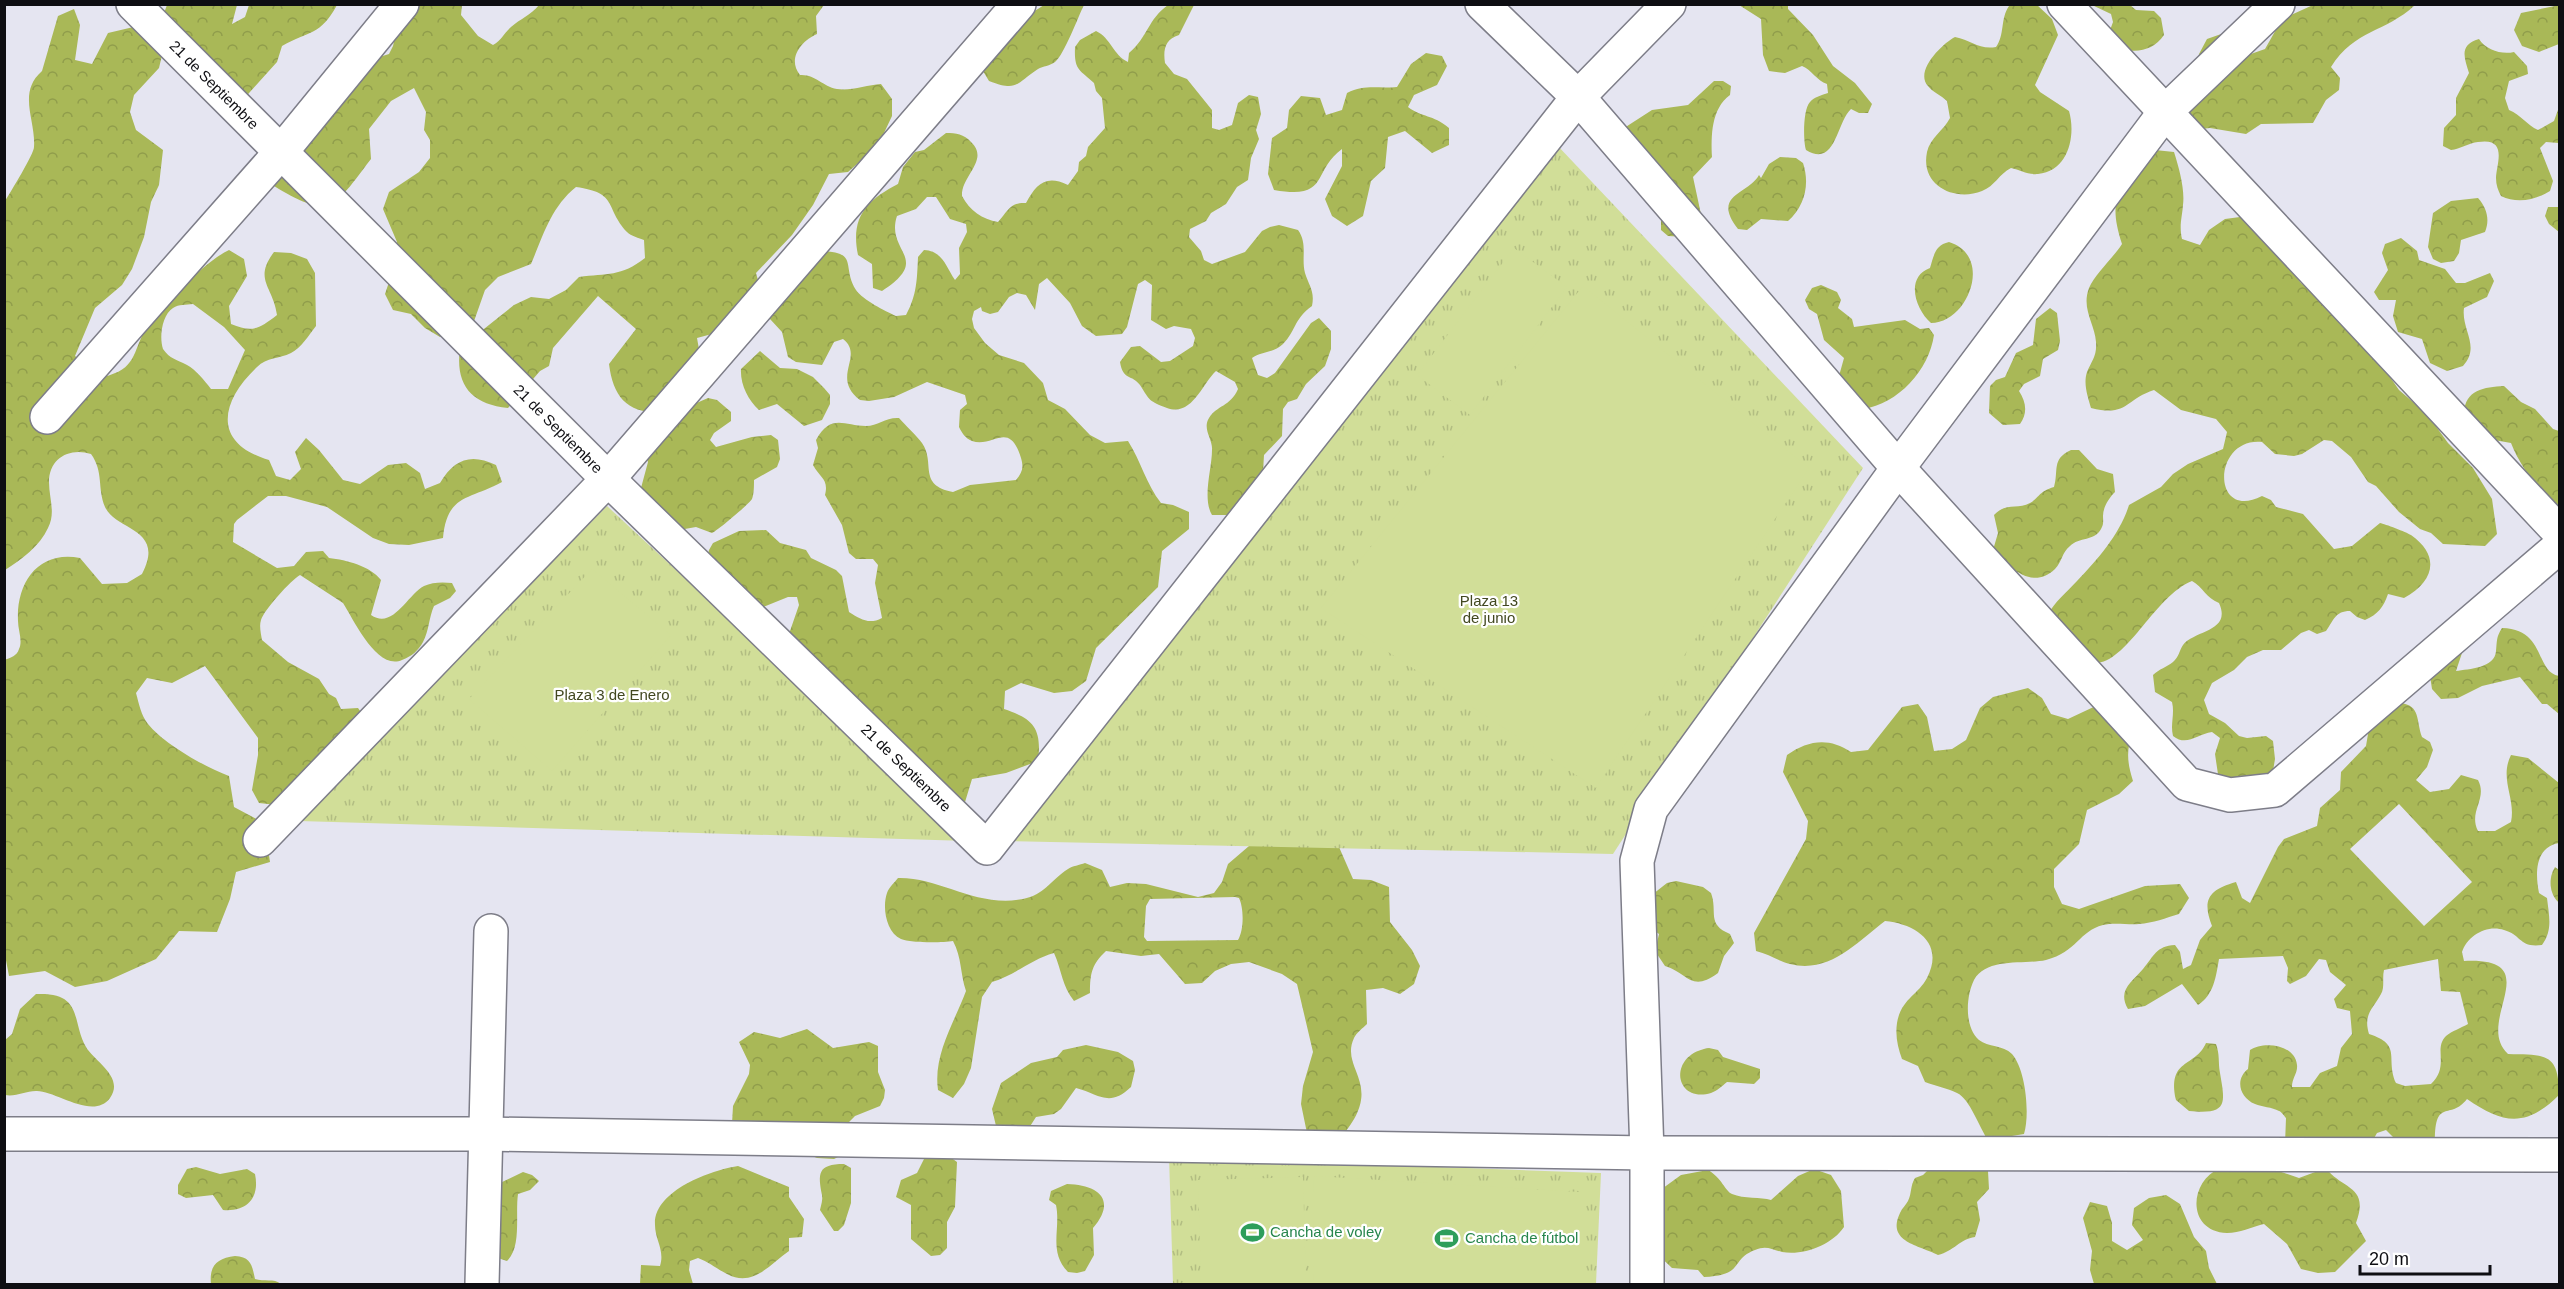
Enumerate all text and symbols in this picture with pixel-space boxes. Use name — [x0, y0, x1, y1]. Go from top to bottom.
street label: 21 de Septiembre — [166, 37, 262, 133]
street label: 21 de Septiembre — [510, 381, 606, 477]
park label: Plaza 13 de junio — [1460, 592, 1518, 626]
park label: Plaza 3 de Enero — [554, 686, 670, 703]
street label: 21 de Septiembre — [858, 720, 955, 815]
sports icon: Cancha de voley — [1239, 1219, 1265, 1245]
place label: Cancha de voley — [1270, 1223, 1382, 1240]
sports icon: Cancha de fútbol — [1434, 1225, 1460, 1251]
place label: Cancha de fútbol — [1465, 1229, 1578, 1246]
scale bar — [2360, 1238, 2490, 1276]
text: 20 m — [2369, 1249, 2409, 1269]

